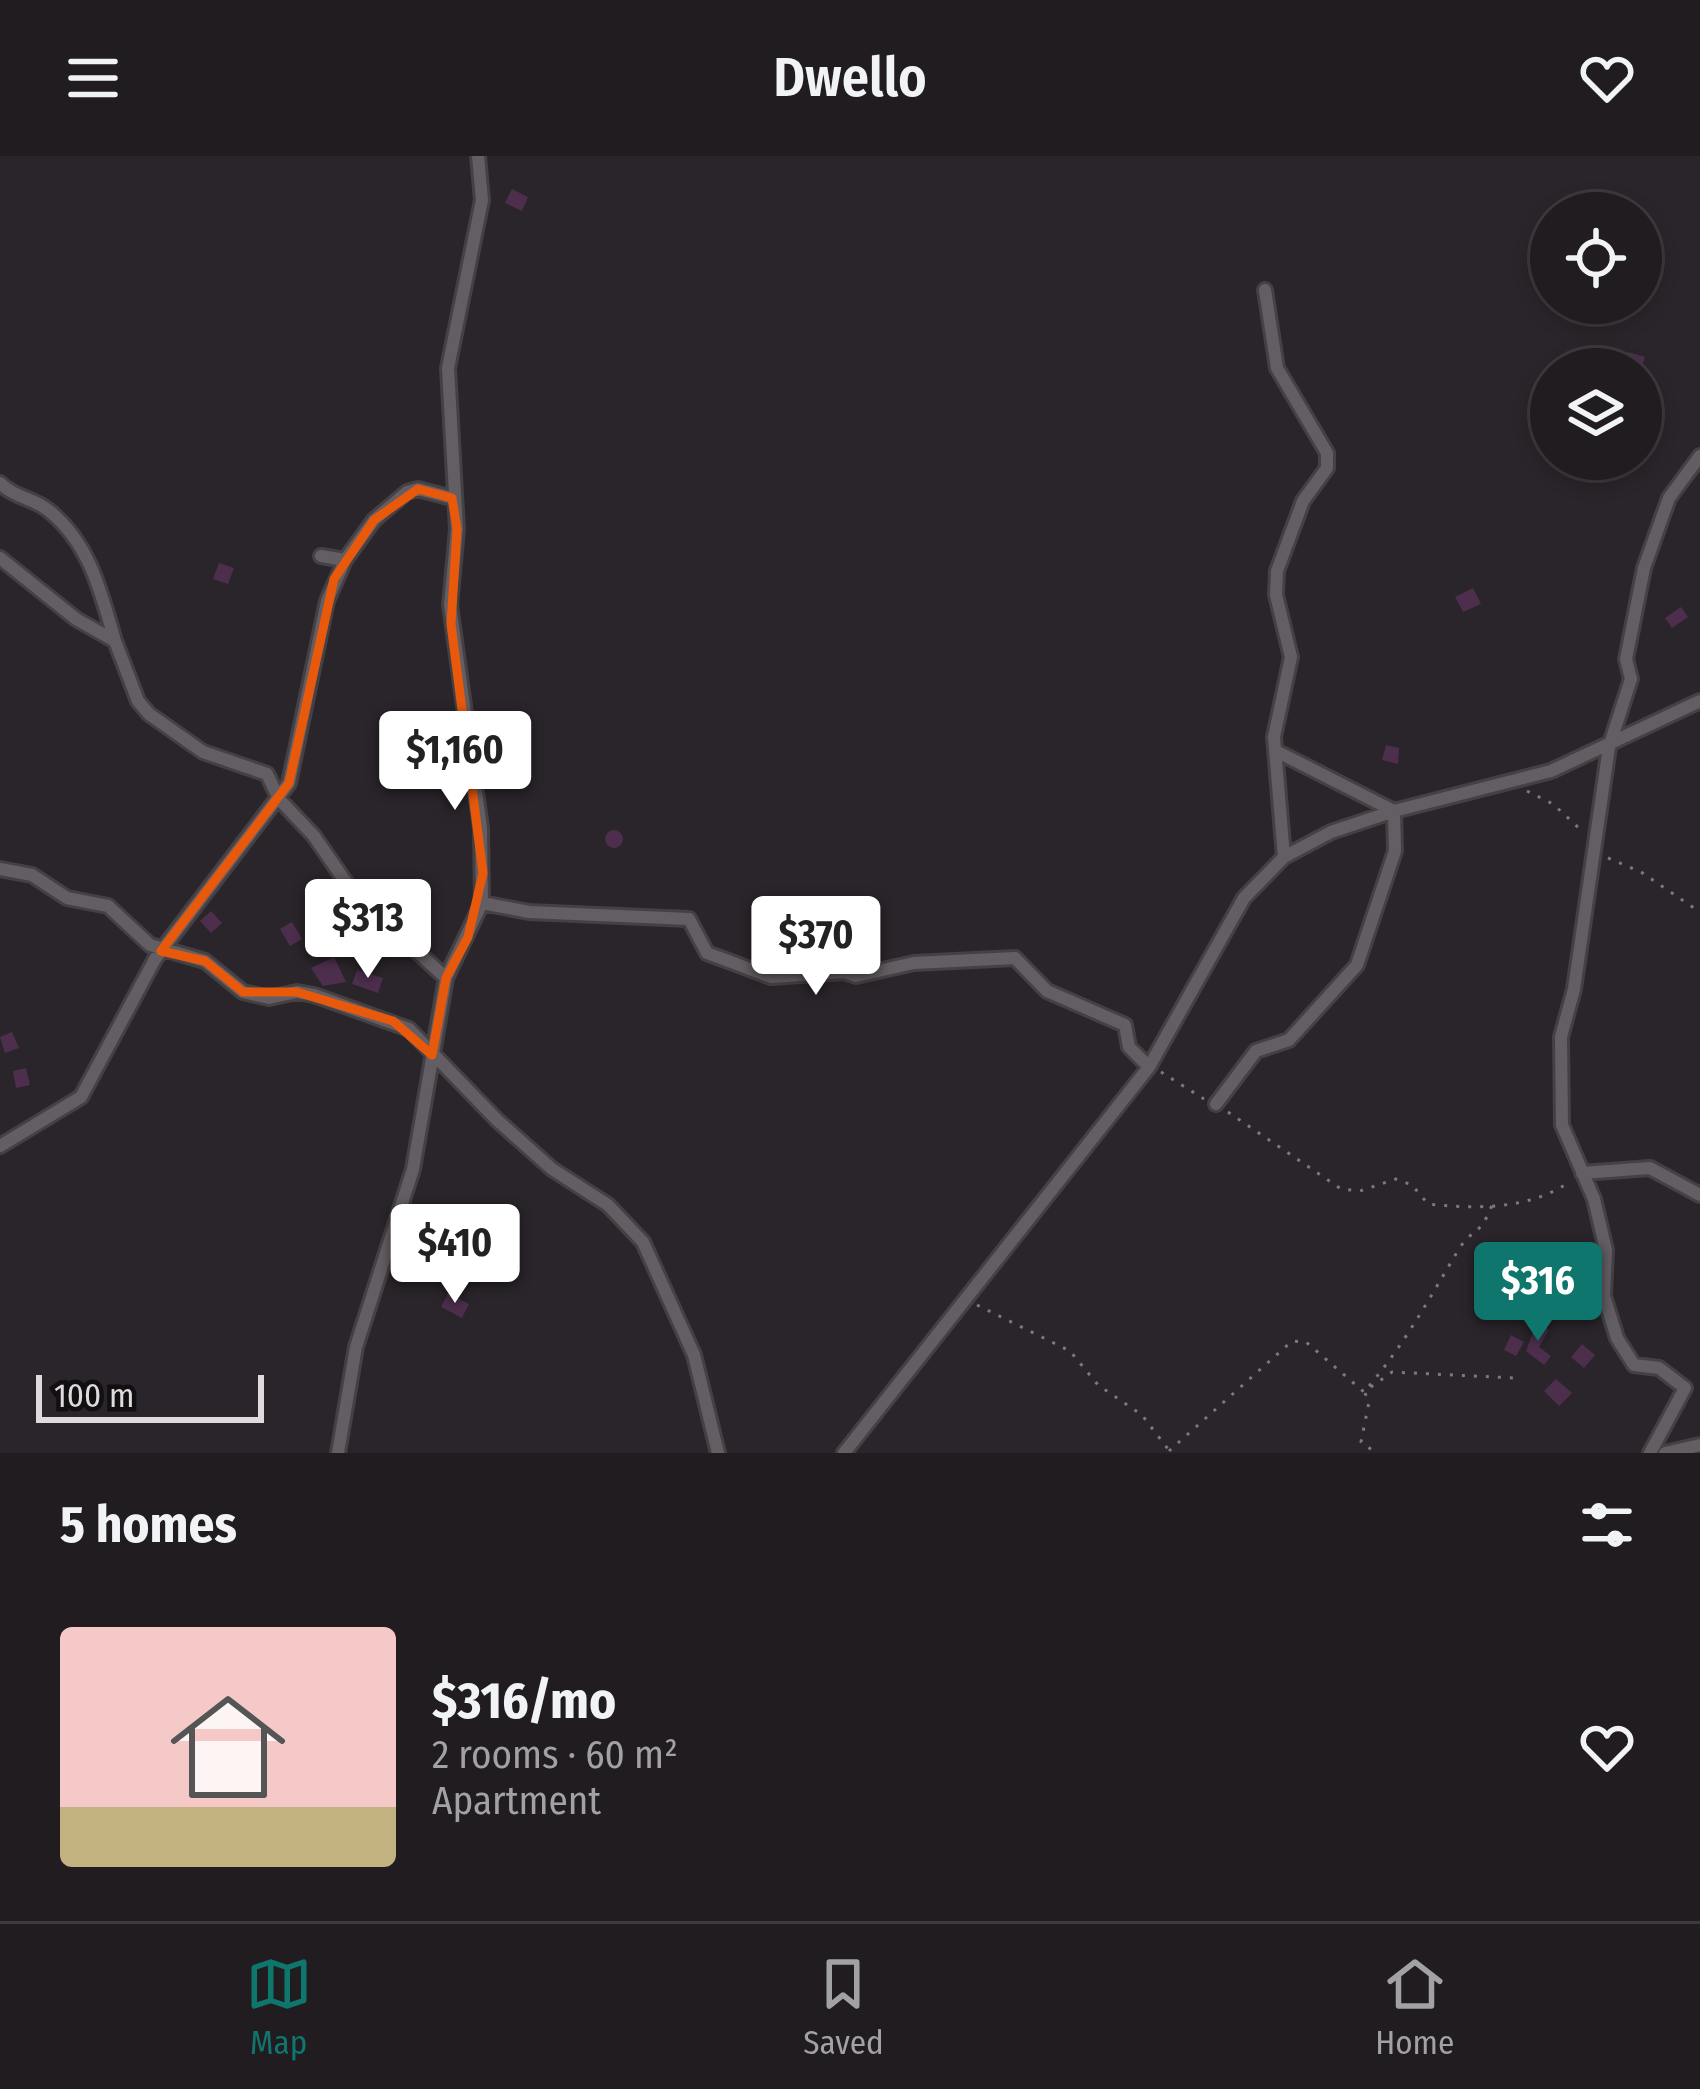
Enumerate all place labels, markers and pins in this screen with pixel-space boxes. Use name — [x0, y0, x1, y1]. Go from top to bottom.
pin: $1,160 — [357, 711, 553, 813]
pin: $313 — [297, 879, 439, 981]
pin: $370 — [745, 896, 887, 998]
pin: $410 — [384, 1204, 526, 1306]
pin: $316 — [1467, 1242, 1609, 1344]

